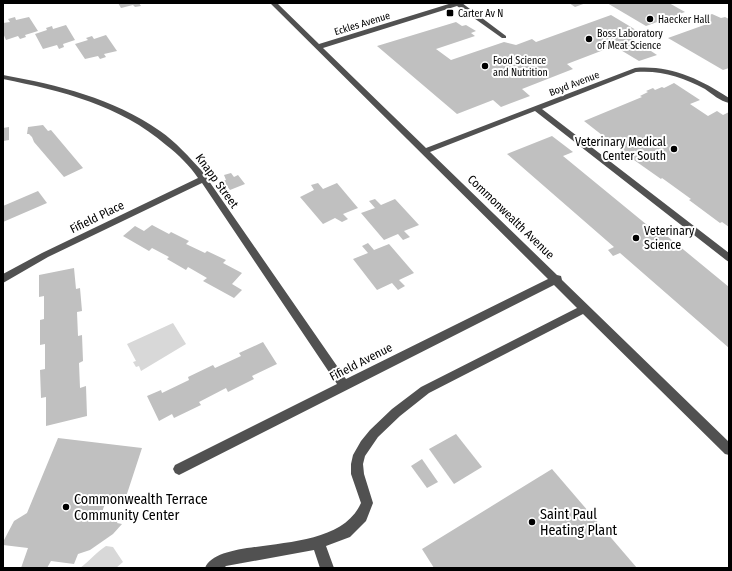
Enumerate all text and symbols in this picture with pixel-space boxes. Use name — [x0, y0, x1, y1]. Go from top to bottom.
marker: Carter Av N — [445, 8, 455, 18]
place label: Carter Av N — [458, 8, 503, 20]
street label: Eckles Avenue — [333, 10, 392, 38]
marker: Haecker Hall — [645, 14, 655, 24]
place label: Haecker Hall — [658, 14, 710, 26]
place label: Boss Laboratory of Meat Science — [597, 28, 663, 52]
marker: Boss Laboratory of Meat Science — [584, 34, 594, 44]
place label: Food Science and Nutrition — [493, 55, 548, 79]
marker: Food Science and Nutrition — [480, 61, 490, 71]
street label: Boyd Avenue — [548, 69, 601, 99]
place label: Veterinary Medical Center South — [575, 135, 666, 163]
marker: Veterinary Medical Center South — [669, 144, 679, 154]
street label: Knapp Street — [193, 151, 241, 211]
street label: Commonwealth Avenue — [465, 172, 557, 262]
street label: Fifield Place — [68, 198, 126, 236]
place label: Veterinary Science — [644, 224, 695, 252]
marker: Veterinary Science — [631, 233, 641, 243]
street label: Fifield Avenue — [327, 340, 395, 384]
place label: Commonwealth Terrace Community Center — [74, 491, 208, 524]
marker: Commonwealth Terrace Community Center — [61, 502, 71, 512]
place label: Saint Paul Heating Plant — [540, 506, 618, 539]
marker: Saint Paul Heating Plant — [527, 517, 537, 527]

